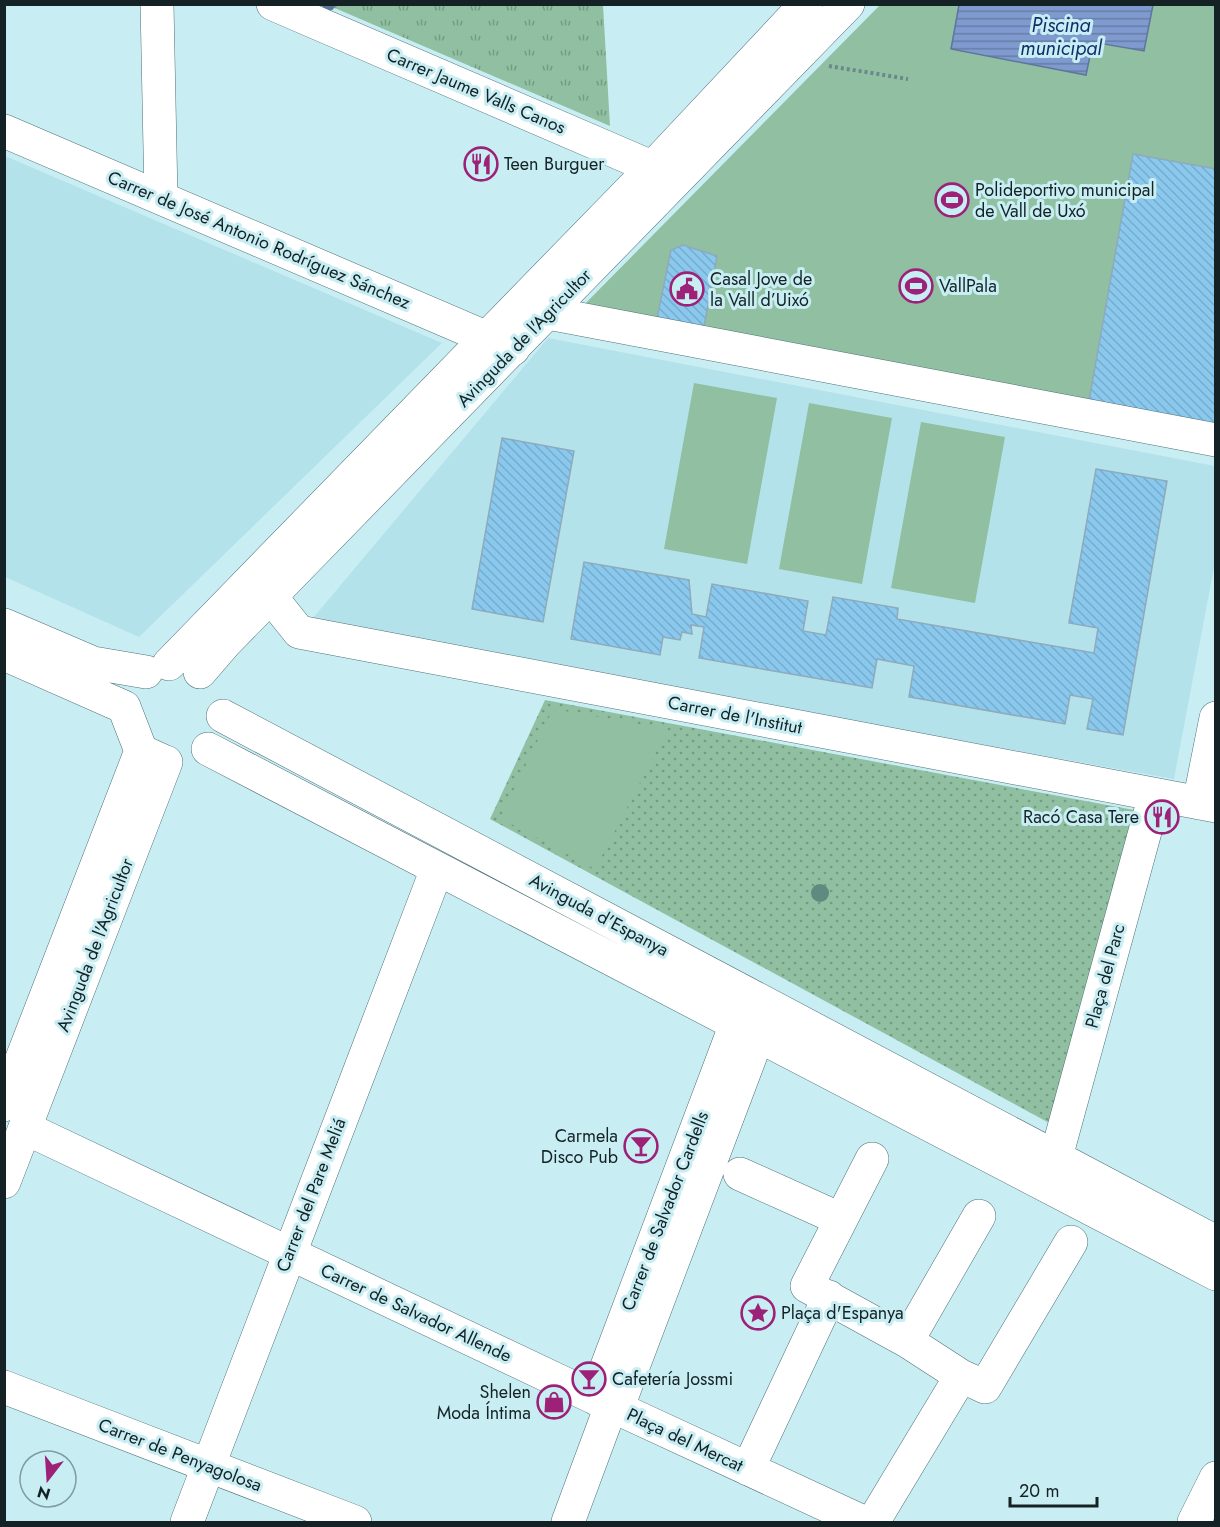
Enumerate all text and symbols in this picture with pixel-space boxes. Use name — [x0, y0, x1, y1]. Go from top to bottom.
water label: Piscina municipal — [1020, 11, 1103, 63]
street label: Carrer Jaume Valls Canos — [382, 41, 570, 141]
restaurant icon: Teen Burguer — [463, 146, 499, 182]
place label: Teen Burguer — [504, 151, 605, 177]
street label: Carrer de José Antonio Rodríguez Sánchez — [104, 164, 415, 316]
place label: Polideportivo municipal de Vall de Uxó — [975, 177, 1155, 224]
sports icon: Polideportivo municipal de Vall de Uxó — [934, 182, 970, 218]
street label: Avinguda de l'Agricultor — [451, 262, 598, 413]
place label: Casal Jove de la Vall d’Uixó — [710, 266, 812, 313]
sports icon: VallPala — [898, 268, 934, 304]
public building icon: Casal Jove de la Vall d’Uixó — [669, 271, 705, 307]
place label: VallPala — [939, 273, 997, 299]
street label: Carrer de l'Institut — [666, 689, 805, 741]
restaurant icon: Racó Casa Tere — [1144, 799, 1180, 835]
place label: Racó Casa Tere — [1023, 804, 1139, 830]
street label: Avinguda de l'Agricultor — [50, 854, 140, 1036]
street label: Avinguda d'Espanya — [525, 867, 673, 963]
street label: Plaça del Parc — [1079, 921, 1131, 1031]
street label: Carrer de Salvador Cardells — [615, 1107, 715, 1315]
street label: Carrer del Pare Meliá — [270, 1114, 352, 1276]
place label: Carmela Disco Pub — [541, 1123, 618, 1170]
bar icon: Carmela Disco Pub — [623, 1128, 659, 1164]
street label: Carrer de Salvador Allende — [316, 1257, 516, 1369]
place icon: Plaça d'Espanya — [740, 1295, 776, 1331]
place label: Plaça d'Espanya — [781, 1300, 904, 1326]
bar icon: Cafetería Jossmi — [571, 1361, 607, 1397]
place label: Cafetería Jossmi — [612, 1366, 733, 1392]
place label: Shelen Moda Íntima — [437, 1379, 531, 1426]
shop icon: Shelen Moda Íntima — [536, 1384, 572, 1420]
street label: Plaça del Mercat — [623, 1402, 748, 1479]
street label: Carrer de Penyagolosa — [94, 1412, 266, 1498]
north arrow — [18, 1449, 78, 1509]
scale bar — [1010, 1470, 1097, 1508]
text: 20 m — [1019, 1478, 1059, 1504]
text: N — [34, 1480, 53, 1506]

